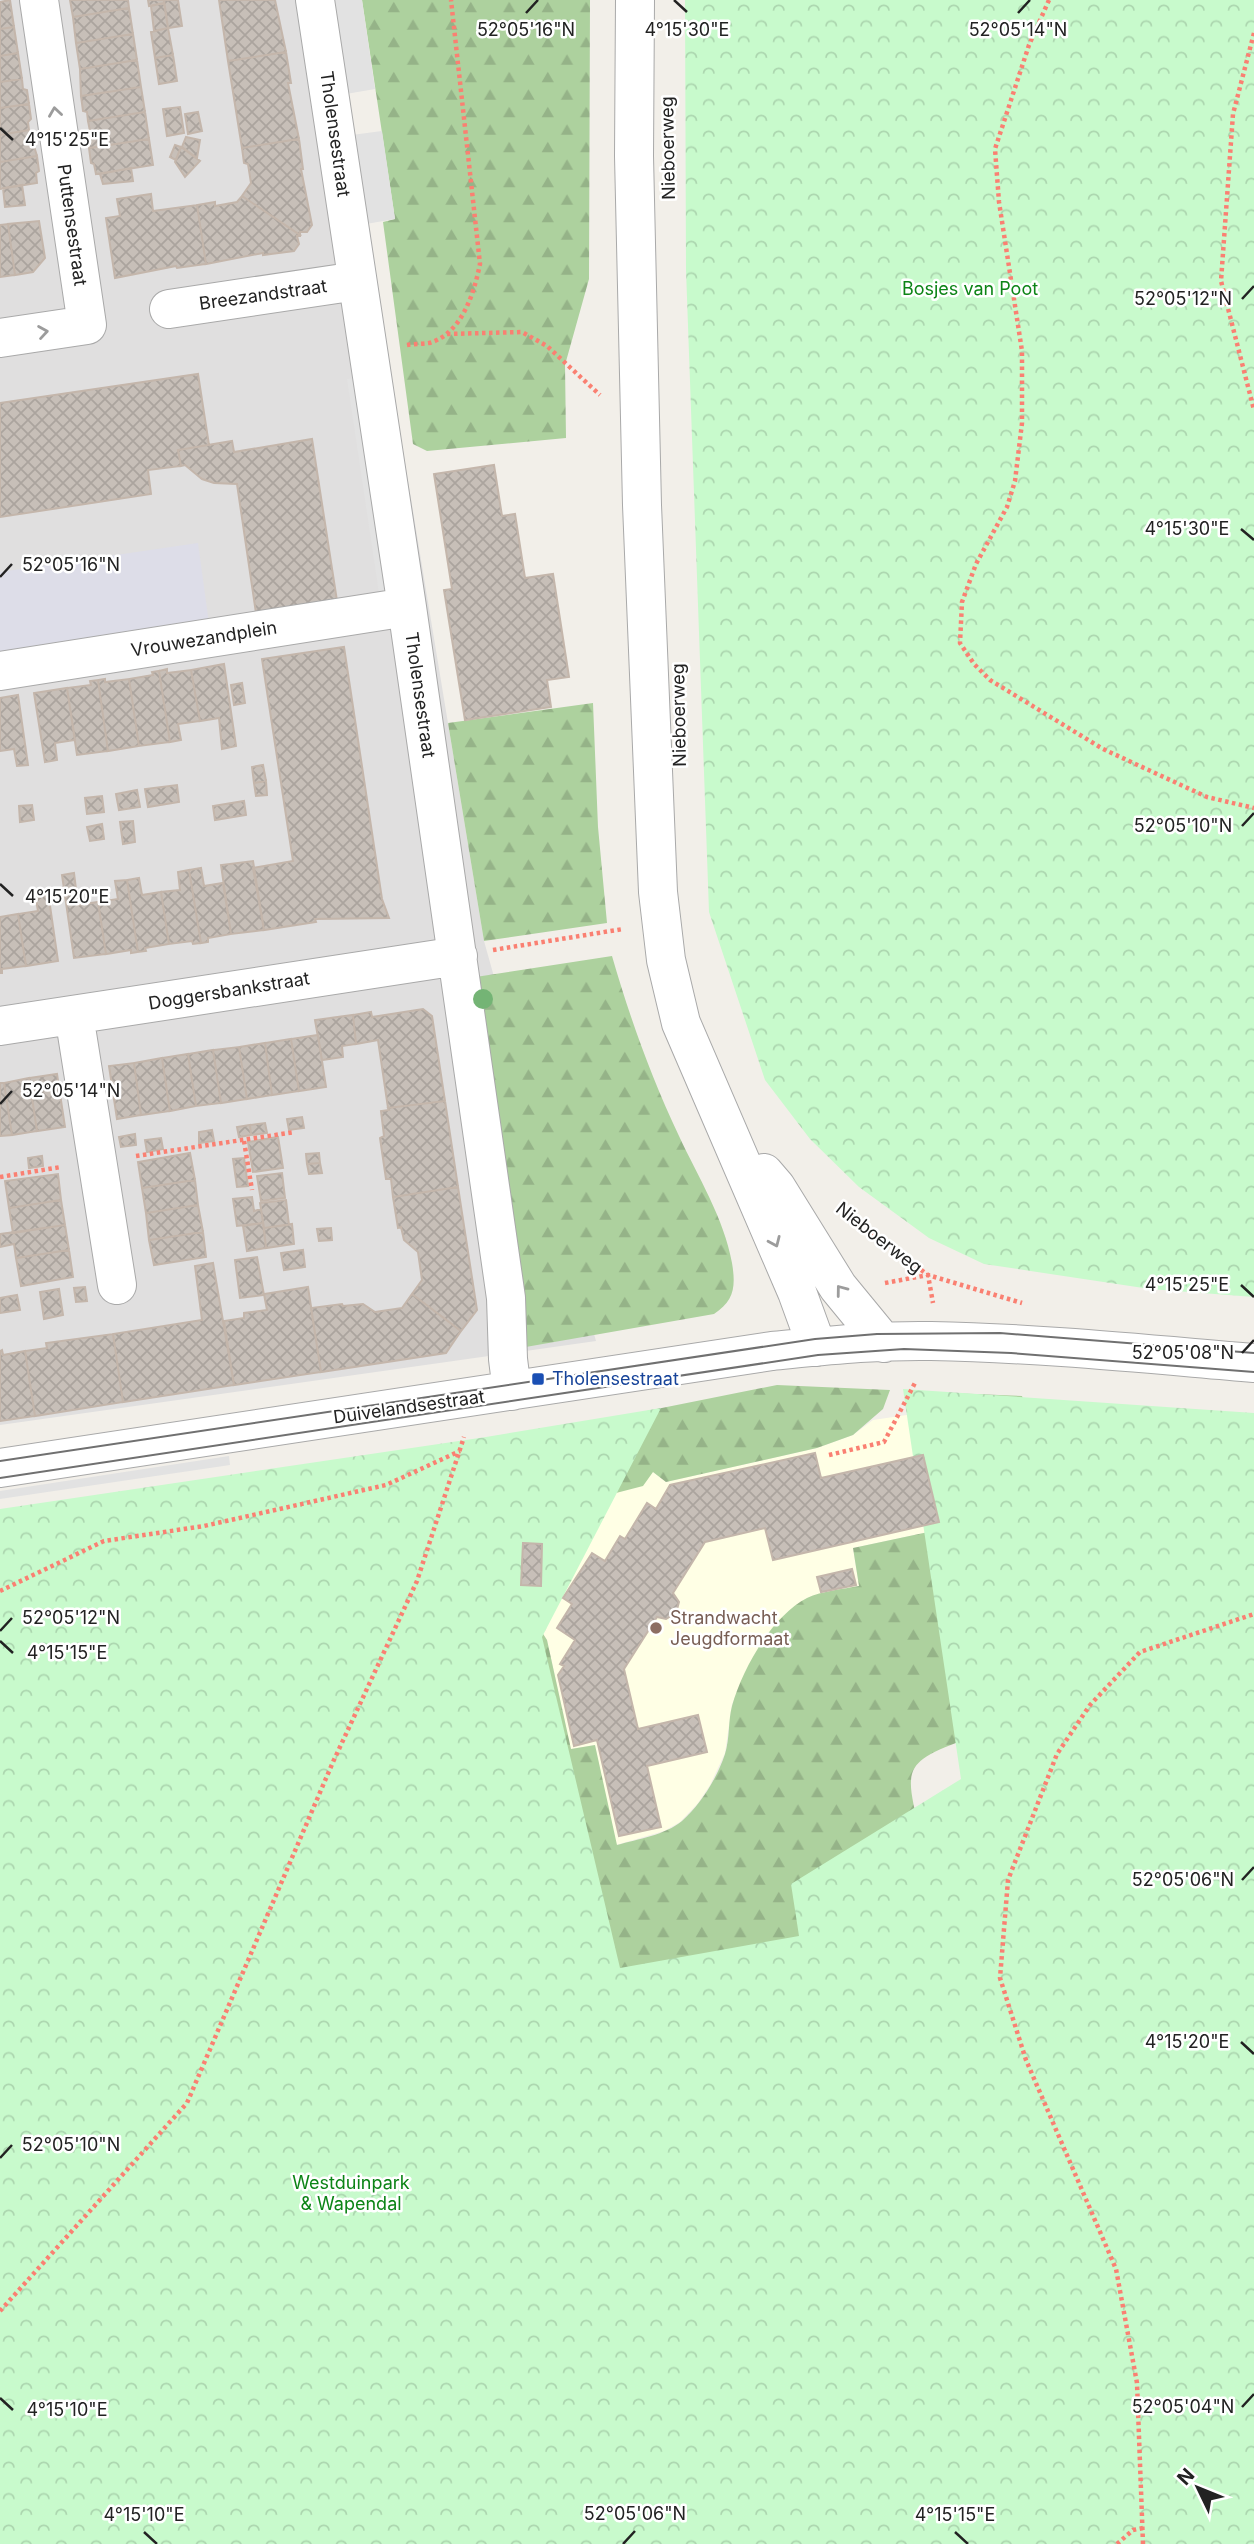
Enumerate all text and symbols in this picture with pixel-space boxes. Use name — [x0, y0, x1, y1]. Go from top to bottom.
text: 52°05'16"N — [477, 19, 575, 40]
text: 4°15'30"E — [645, 19, 729, 40]
text: 52°05'14"N — [969, 19, 1067, 40]
street label: Tholensestraat — [316, 70, 355, 198]
street label: Nieboerweg — [656, 96, 679, 200]
one-way arrow — [48, 106, 63, 118]
text: 4°15'25"E — [25, 129, 109, 150]
street label: Puttensestraat — [54, 163, 91, 287]
street label: Breezandstraat — [198, 275, 328, 314]
park label: Bosjes van Poot — [902, 278, 1038, 299]
text: 52°05'12"N — [1134, 288, 1232, 309]
one-way arrow — [37, 325, 49, 340]
text: 4°15'30"E — [1145, 518, 1229, 539]
text: 52°05'16"N — [22, 554, 120, 575]
street label: Vrouwezandplein — [129, 617, 278, 660]
street label: Tholensestraat — [401, 631, 440, 759]
street label: Nieboerweg — [667, 663, 690, 767]
text: 52°05'10"N — [1134, 815, 1232, 836]
text: 4°15'20"E — [25, 886, 109, 907]
street label: Doggersbankstraat — [147, 967, 311, 1014]
text: 52°05'14"N — [22, 1080, 120, 1101]
street label: Nieboerweg — [832, 1197, 927, 1278]
one-way arrow — [767, 1235, 781, 1247]
text: 4°15'25"E — [1145, 1274, 1229, 1295]
one-way arrow — [837, 1285, 849, 1297]
text: 52°05'08"N — [1132, 1342, 1234, 1363]
place label: Tholensestraat — [552, 1368, 679, 1389]
marker: Tholensestraat — [530, 1371, 546, 1387]
street label: Duivelandsestraat — [332, 1385, 486, 1428]
text: 52°05'12"N — [22, 1607, 120, 1628]
place label: Strandwacht Jeugdformaat — [670, 1607, 789, 1649]
marker: Strandwacht Jeugdformaat — [648, 1620, 664, 1636]
text: 4°15'15"E — [27, 1642, 107, 1663]
text: 52°05'06"N — [1132, 1869, 1234, 1890]
text: 4°15'20"E — [1145, 2031, 1229, 2052]
text: 52°05'10"N — [22, 2134, 120, 2155]
park label: Westduinpark & Wapendal — [292, 2172, 410, 2214]
text: 52°05'04"N — [1132, 2396, 1234, 2417]
text: 4°15'10"E — [26, 2399, 108, 2420]
north arrow — [1163, 2453, 1233, 2523]
text: N — [1173, 2464, 1199, 2490]
text: 52°05'06"N — [584, 2503, 686, 2524]
text: 4°15'10"E — [103, 2504, 185, 2525]
text: 4°15'15"E — [915, 2504, 995, 2525]

